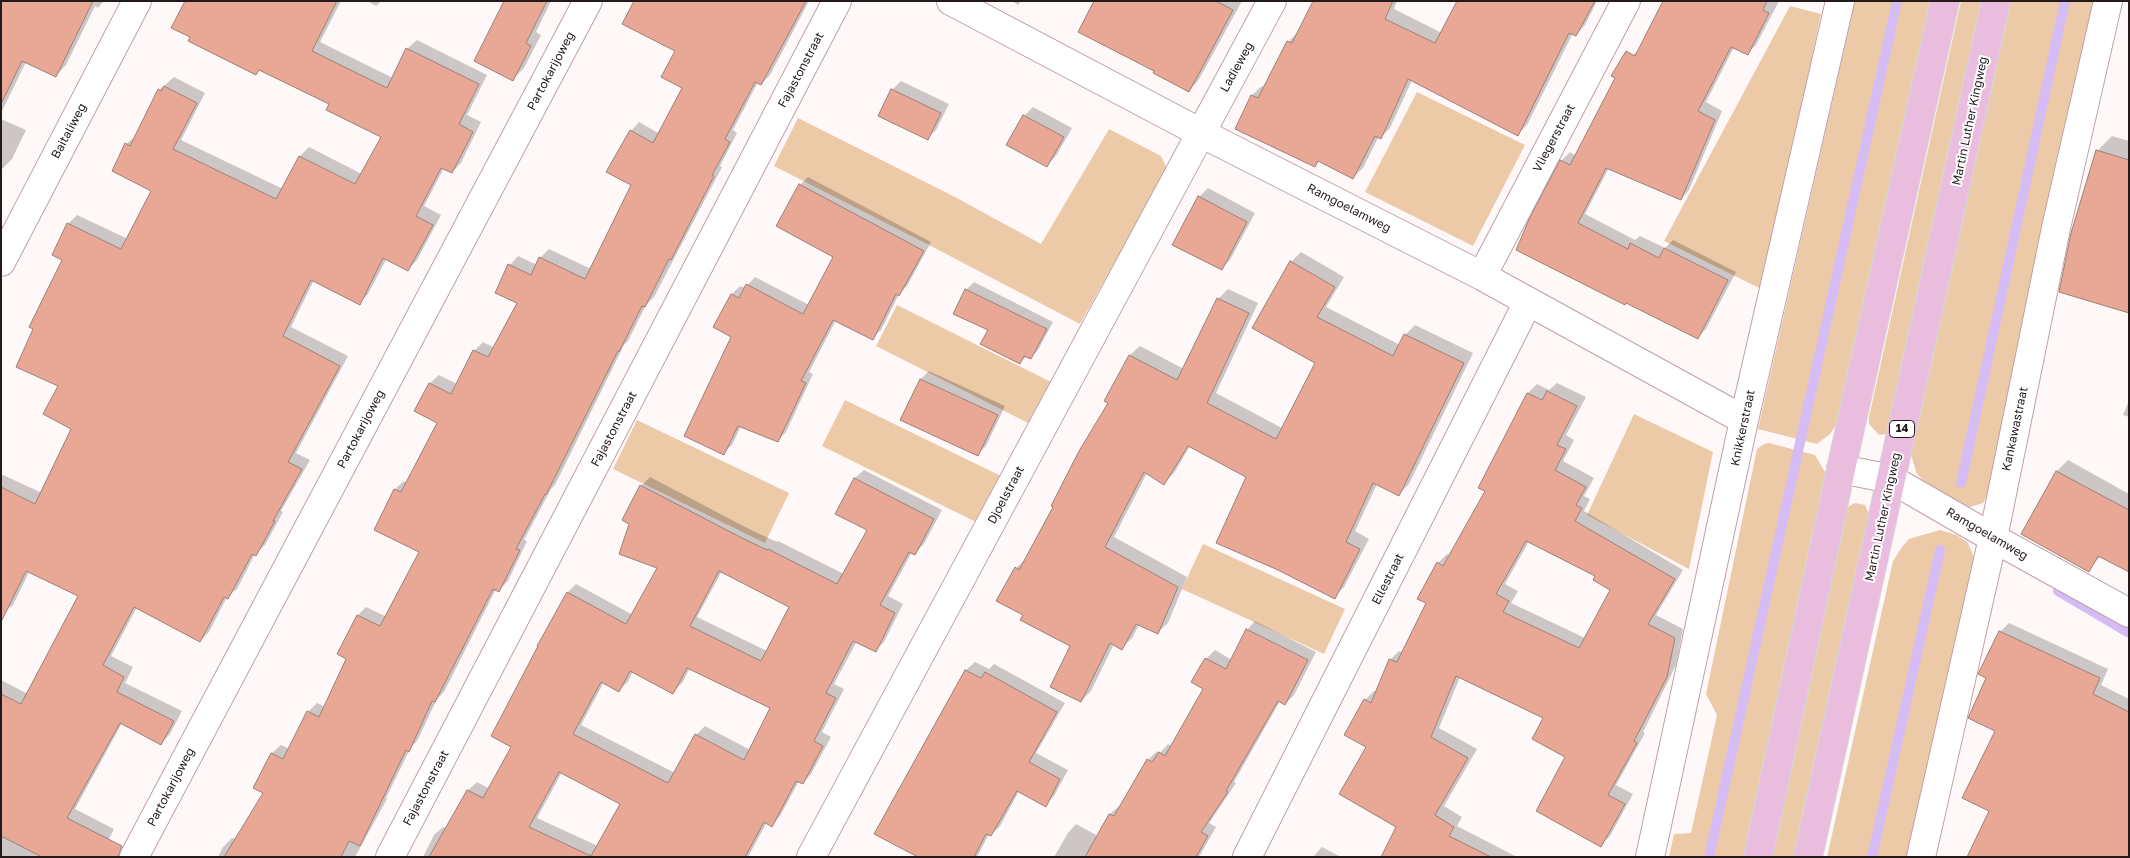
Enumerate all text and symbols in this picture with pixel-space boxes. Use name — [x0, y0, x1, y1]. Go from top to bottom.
street label: Partokarijoweg — [524, 29, 578, 113]
street label: Fajastonstraat — [775, 30, 827, 110]
street label: Ladieweg — [1217, 39, 1257, 95]
street label: Martin Luther Kingweg — [1949, 55, 1991, 187]
street label: Baitaliweg — [48, 101, 90, 161]
street label: Vliegerstraat — [1530, 101, 1578, 175]
street label: Ramgoelamweg — [1305, 181, 1393, 235]
street label: Kankawastraat — [1999, 386, 2031, 472]
street label: Partokarijoweg — [334, 387, 388, 471]
street label: Knikkerstraat — [1728, 388, 1758, 468]
street label: Fajastonstraat — [588, 389, 640, 469]
road number: 14 — [1890, 420, 1914, 438]
street label: Martin Luther Kingweg — [1862, 451, 1904, 583]
street label: Djoelstraat — [985, 464, 1027, 526]
street label: Ramgoelamweg — [1944, 505, 2030, 563]
street label: Ellestraat — [1369, 551, 1407, 607]
street label: Partokarijoweg — [144, 745, 198, 829]
street label: Fajastonstraat — [400, 748, 452, 828]

